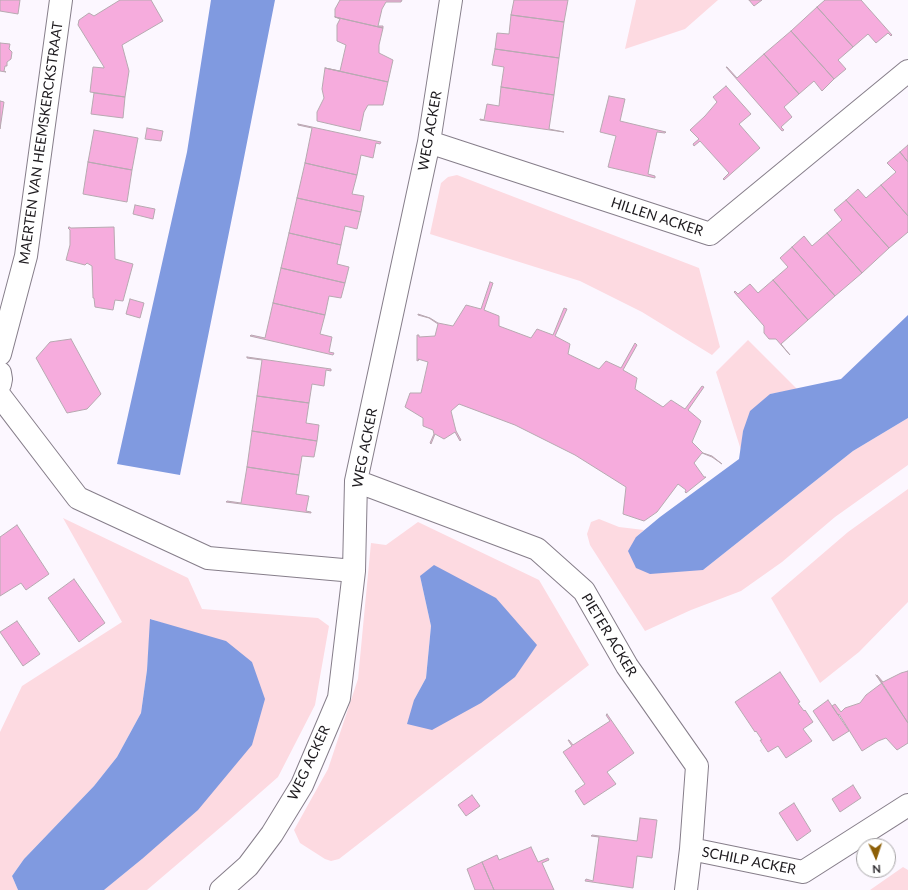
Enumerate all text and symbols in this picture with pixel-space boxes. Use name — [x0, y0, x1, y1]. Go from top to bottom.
street label: MAERTEN VAN HEEMSKERCKSTRAAT — [16, 20, 66, 266]
street label: WEG ACKER — [415, 90, 445, 172]
street label: HILLEN ACKER — [609, 194, 705, 240]
street label: WEG ACKER — [349, 407, 381, 489]
street label: PIETER ACKER — [578, 590, 640, 680]
street label: WEG ACKER — [284, 723, 334, 803]
north arrow — [856, 838, 896, 878]
street label: SCHILP ACKER — [701, 844, 797, 878]
text: N — [872, 863, 881, 876]

